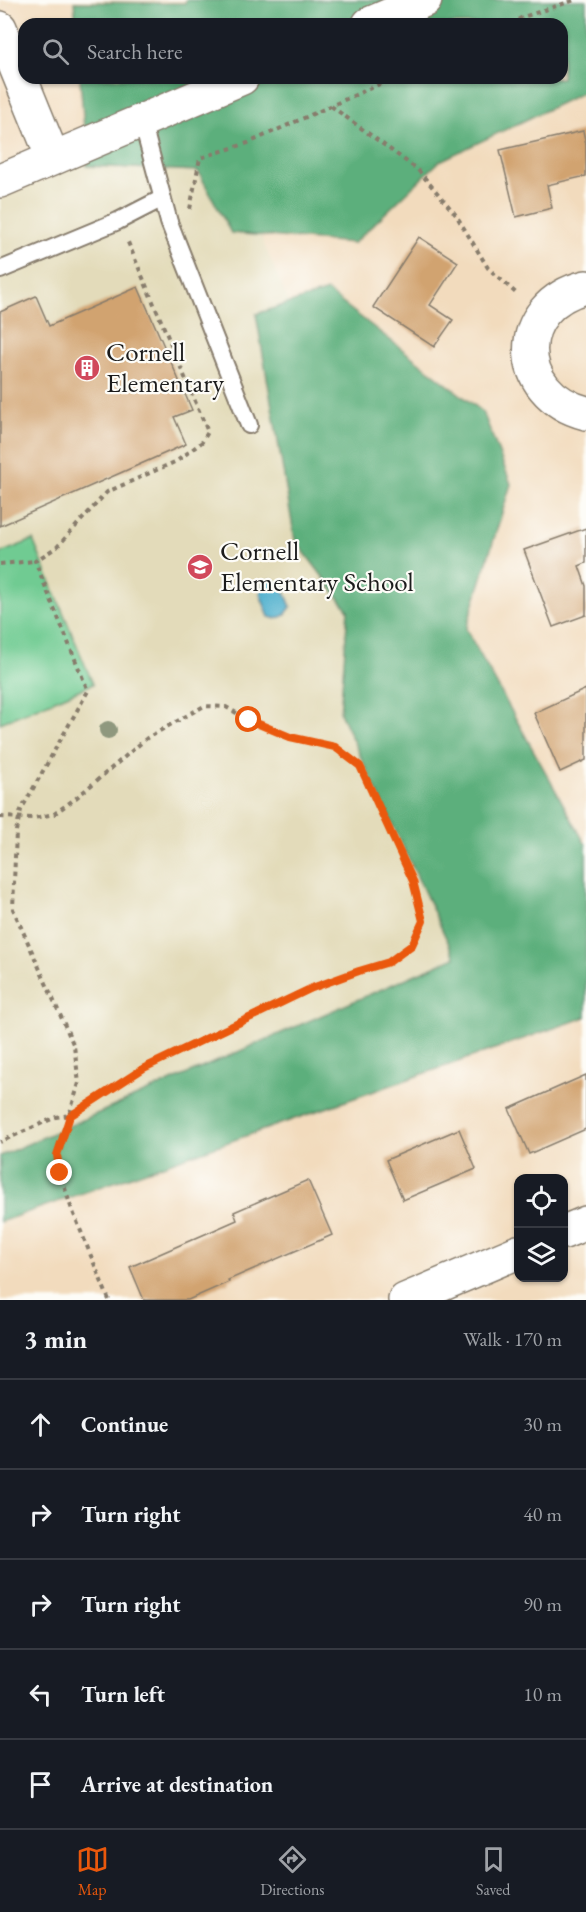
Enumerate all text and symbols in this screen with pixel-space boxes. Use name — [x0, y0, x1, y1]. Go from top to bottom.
search box — [18, 18, 568, 84]
icon: search — [39, 35, 72, 68]
text: Search here — [87, 37, 182, 66]
place label: Cornell Elementary — [106, 334, 224, 400]
building icon: Cornell Elementary — [72, 353, 102, 383]
place label: Cornell Elementary School — [220, 533, 414, 599]
school or university icon: Cornell Elementary School — [185, 552, 215, 582]
route start — [235, 706, 261, 732]
route end — [46, 1159, 72, 1185]
map controls — [514, 1174, 568, 1282]
button: locate — [514, 1174, 568, 1228]
button: layers — [514, 1228, 568, 1282]
text: 3 min — [24, 1322, 87, 1356]
text: Walk · 170 m — [463, 1326, 562, 1352]
icon: ahead — [24, 1408, 57, 1441]
text: Continue — [81, 1410, 168, 1439]
text: 30 m — [523, 1411, 562, 1437]
icon: right — [24, 1498, 57, 1531]
text: Turn right — [81, 1500, 180, 1529]
text: 40 m — [523, 1501, 562, 1527]
icon: right — [24, 1588, 57, 1621]
text: Turn right — [81, 1590, 180, 1619]
text: 90 m — [523, 1591, 562, 1617]
icon: left — [24, 1678, 57, 1711]
text: Turn left — [81, 1680, 165, 1709]
text: 10 m — [523, 1681, 562, 1707]
icon: arrive — [24, 1768, 57, 1801]
text: Arrive at destination — [81, 1770, 273, 1799]
tab: Map — [76, 1843, 109, 1900]
tab: Directions — [260, 1843, 325, 1900]
tab: Saved — [476, 1843, 510, 1900]

